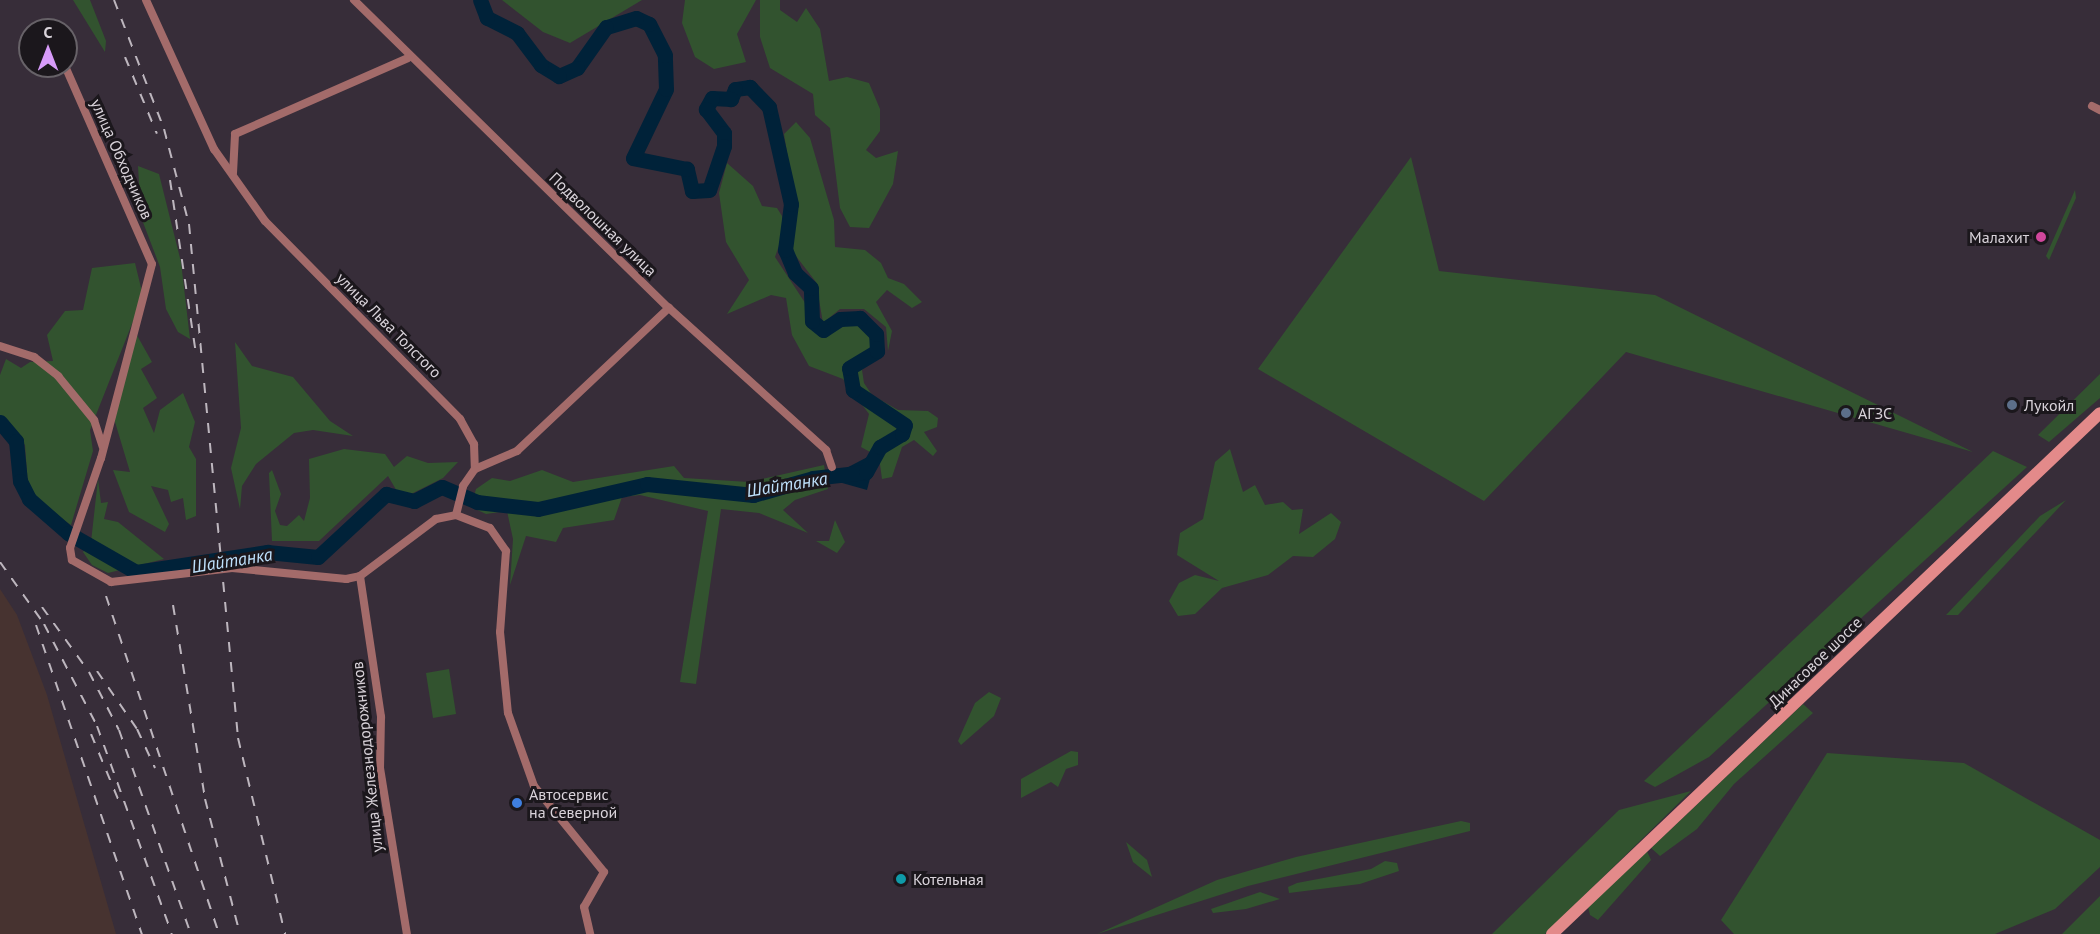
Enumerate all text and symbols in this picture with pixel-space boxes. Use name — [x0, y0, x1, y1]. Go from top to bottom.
north arrow — [18, 18, 78, 78]
text: С — [44, 22, 52, 42]
street label: улица Обходчиков — [87, 96, 157, 222]
street label: Подволошная улица — [545, 168, 661, 280]
place label: Малахит — [1969, 227, 2029, 247]
marker: Малахит — [2034, 230, 2048, 244]
street label: улица Льва Толстого — [332, 268, 446, 382]
place label: Лукойл — [2024, 395, 2074, 415]
marker: Лукойл — [2005, 398, 2019, 412]
place label: АГЗС — [1858, 403, 1892, 423]
marker: АГЗС — [1839, 406, 1853, 420]
water label: Шайтанка — [745, 468, 829, 502]
water label: Шайтанка — [190, 544, 274, 578]
street label: Динасовое шоссе — [1764, 613, 1866, 711]
street label: улица Железнодорожников — [347, 661, 387, 853]
place label: Автосервис на Северной — [529, 784, 617, 822]
marker: Автосервис на Северной — [510, 796, 524, 810]
place label: Котельная — [913, 869, 984, 889]
marker: Котельная — [894, 872, 908, 886]

